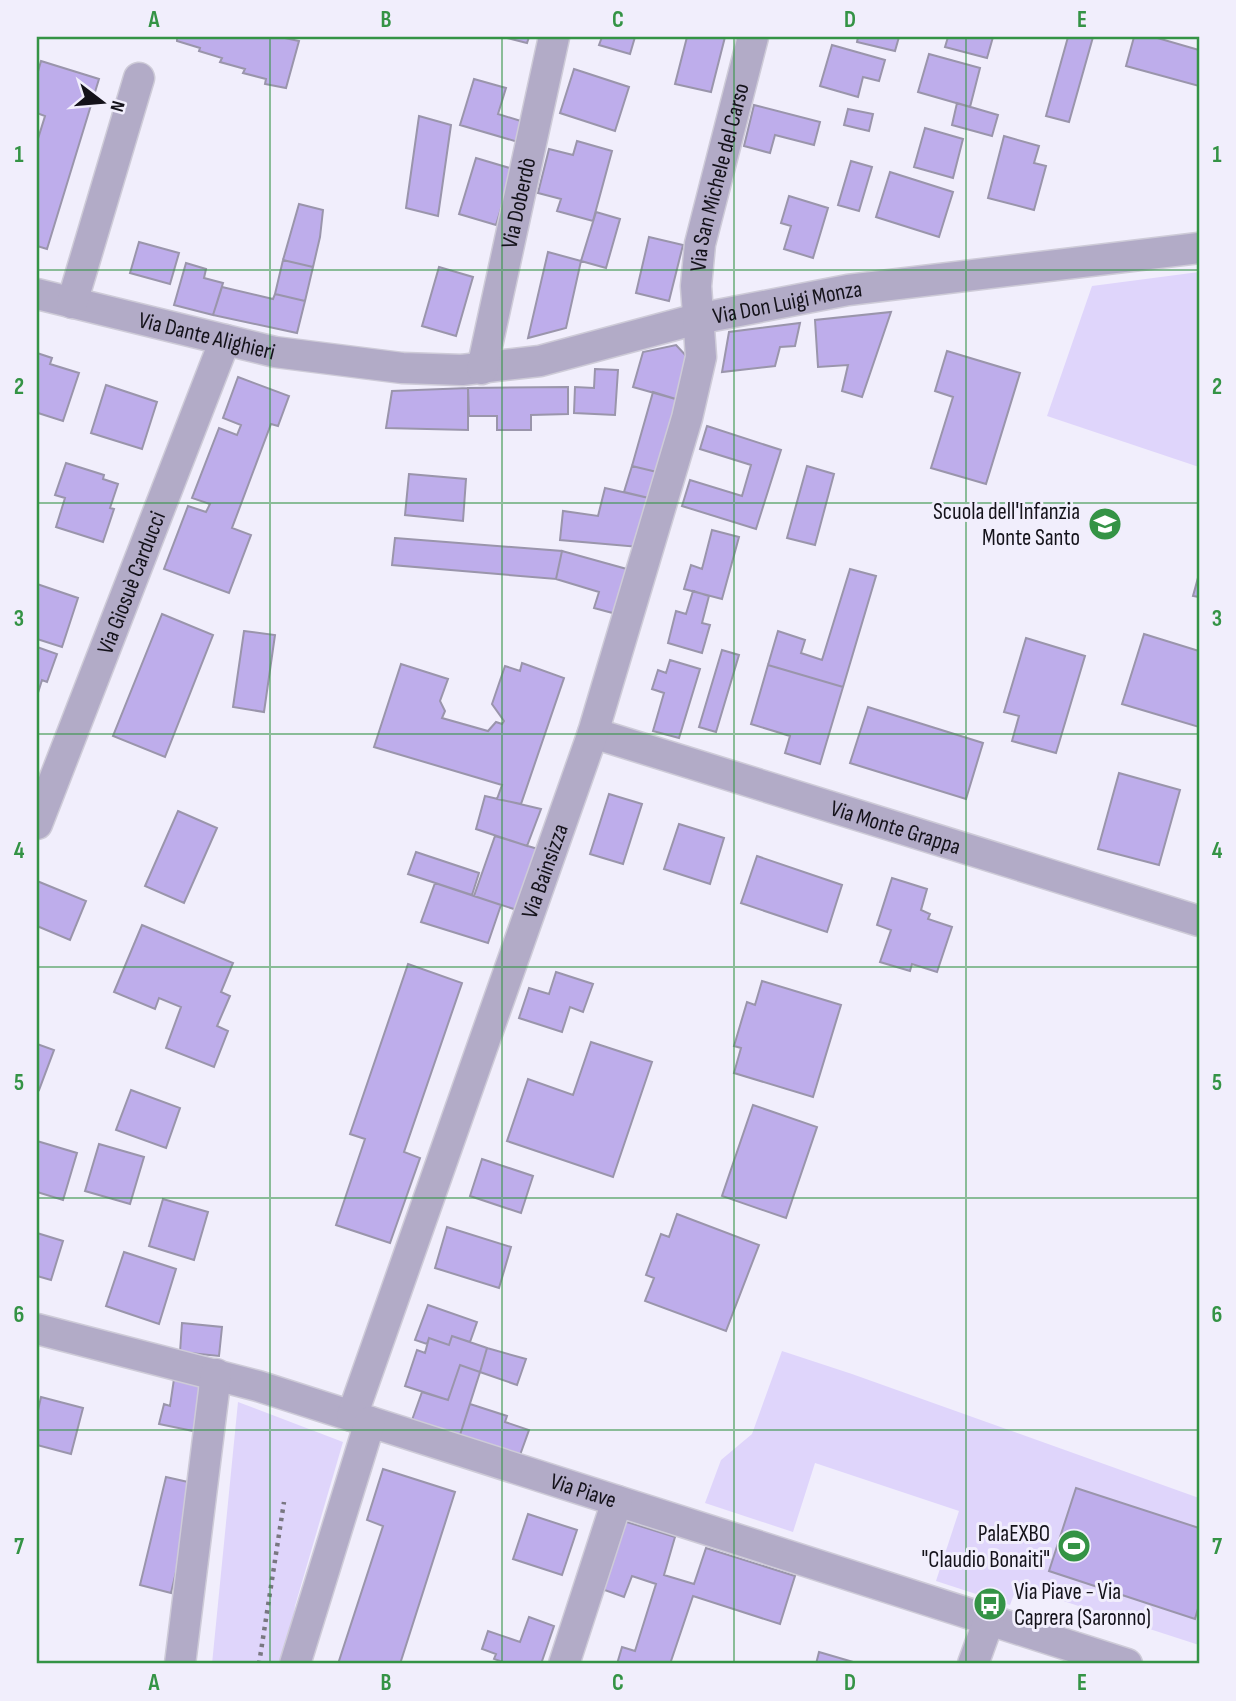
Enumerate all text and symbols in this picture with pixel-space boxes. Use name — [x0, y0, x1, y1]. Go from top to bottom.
text: A — [148, 6, 161, 34]
text: B — [381, 6, 392, 34]
text: C — [612, 6, 624, 34]
text: D — [844, 6, 856, 34]
text: E — [1077, 6, 1087, 34]
north arrow — [66, 66, 136, 136]
street label: Via San Michele del Carso — [684, 80, 756, 273]
text: N — [104, 98, 129, 114]
text: 1 — [14, 141, 24, 169]
text: 1 — [1212, 141, 1222, 169]
street label: Via Doberdò — [496, 155, 542, 251]
street label: Via Don Luigi Monza — [711, 275, 864, 331]
street label: Via Dante Alighieri — [136, 306, 278, 367]
text: 2 — [14, 373, 24, 401]
text: 2 — [1212, 373, 1222, 401]
place label: Scuola dell'Infanzia Monte Santo — [933, 498, 1080, 552]
school or university icon: Scuola dell'Infanzia Monte Santo — [1086, 505, 1124, 543]
street label: Via Giosuè Carducci — [91, 507, 172, 658]
text: 3 — [14, 605, 24, 633]
text: 3 — [1212, 605, 1222, 633]
street label: Via Monte Grappa — [827, 795, 964, 861]
street label: Via Bainsizza — [516, 820, 575, 922]
text: 4 — [14, 837, 25, 865]
text: 4 — [1212, 837, 1223, 865]
text: 5 — [14, 1069, 24, 1097]
text: 5 — [1212, 1069, 1222, 1097]
text: 6 — [14, 1301, 24, 1329]
text: 6 — [1212, 1301, 1222, 1329]
street label: Via Piave — [547, 1467, 620, 1515]
place label: PalaEXBO "Claudio Bonaiti" — [922, 1520, 1050, 1574]
sports icon: PalaEXBO "Claudio Bonaiti" — [1055, 1527, 1093, 1565]
text: 7 — [14, 1533, 24, 1561]
text: 7 — [1212, 1533, 1222, 1561]
place label: Via Piave - Via Caprera (Saronno) — [1014, 1578, 1151, 1632]
bus stop icon: Via Piave - Via Caprera (Saronno) — [971, 1585, 1009, 1623]
text: A — [148, 1669, 161, 1697]
text: B — [381, 1669, 392, 1697]
text: C — [612, 1669, 624, 1697]
text: D — [844, 1669, 856, 1697]
text: E — [1077, 1669, 1087, 1697]

